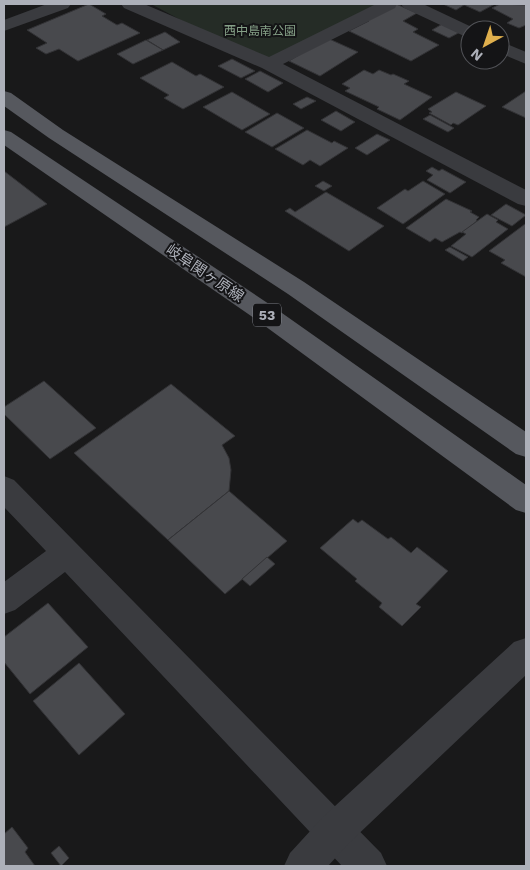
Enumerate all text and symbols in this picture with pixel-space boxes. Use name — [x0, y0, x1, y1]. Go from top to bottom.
north arrow — [460, 20, 510, 70]
park label: 西中島南公園 — [224, 24, 296, 38]
text: N — [468, 45, 486, 64]
street label: 岐阜関ヶ原線 — [163, 240, 247, 306]
road number: 53 — [253, 304, 281, 326]

